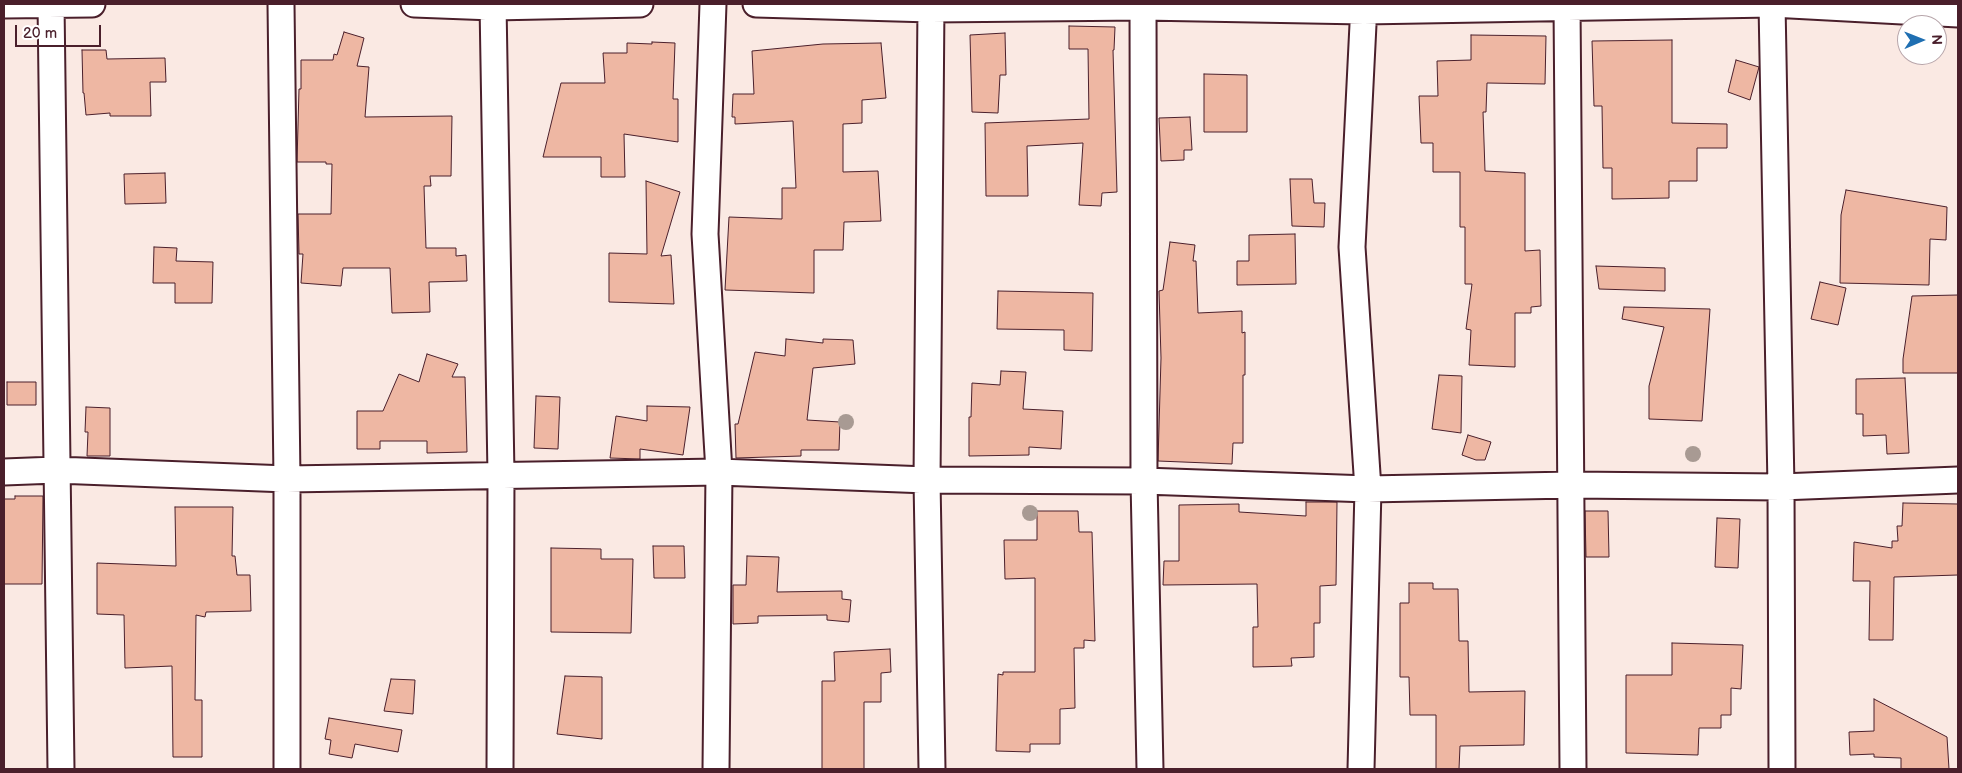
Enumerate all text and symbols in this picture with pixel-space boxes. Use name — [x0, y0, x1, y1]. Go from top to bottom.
scale bar — [18, 15, 104, 47]
north arrow — [1897, 15, 1947, 65]
text: 20 m — [23, 24, 57, 43]
text: N — [1928, 34, 1945, 45]

